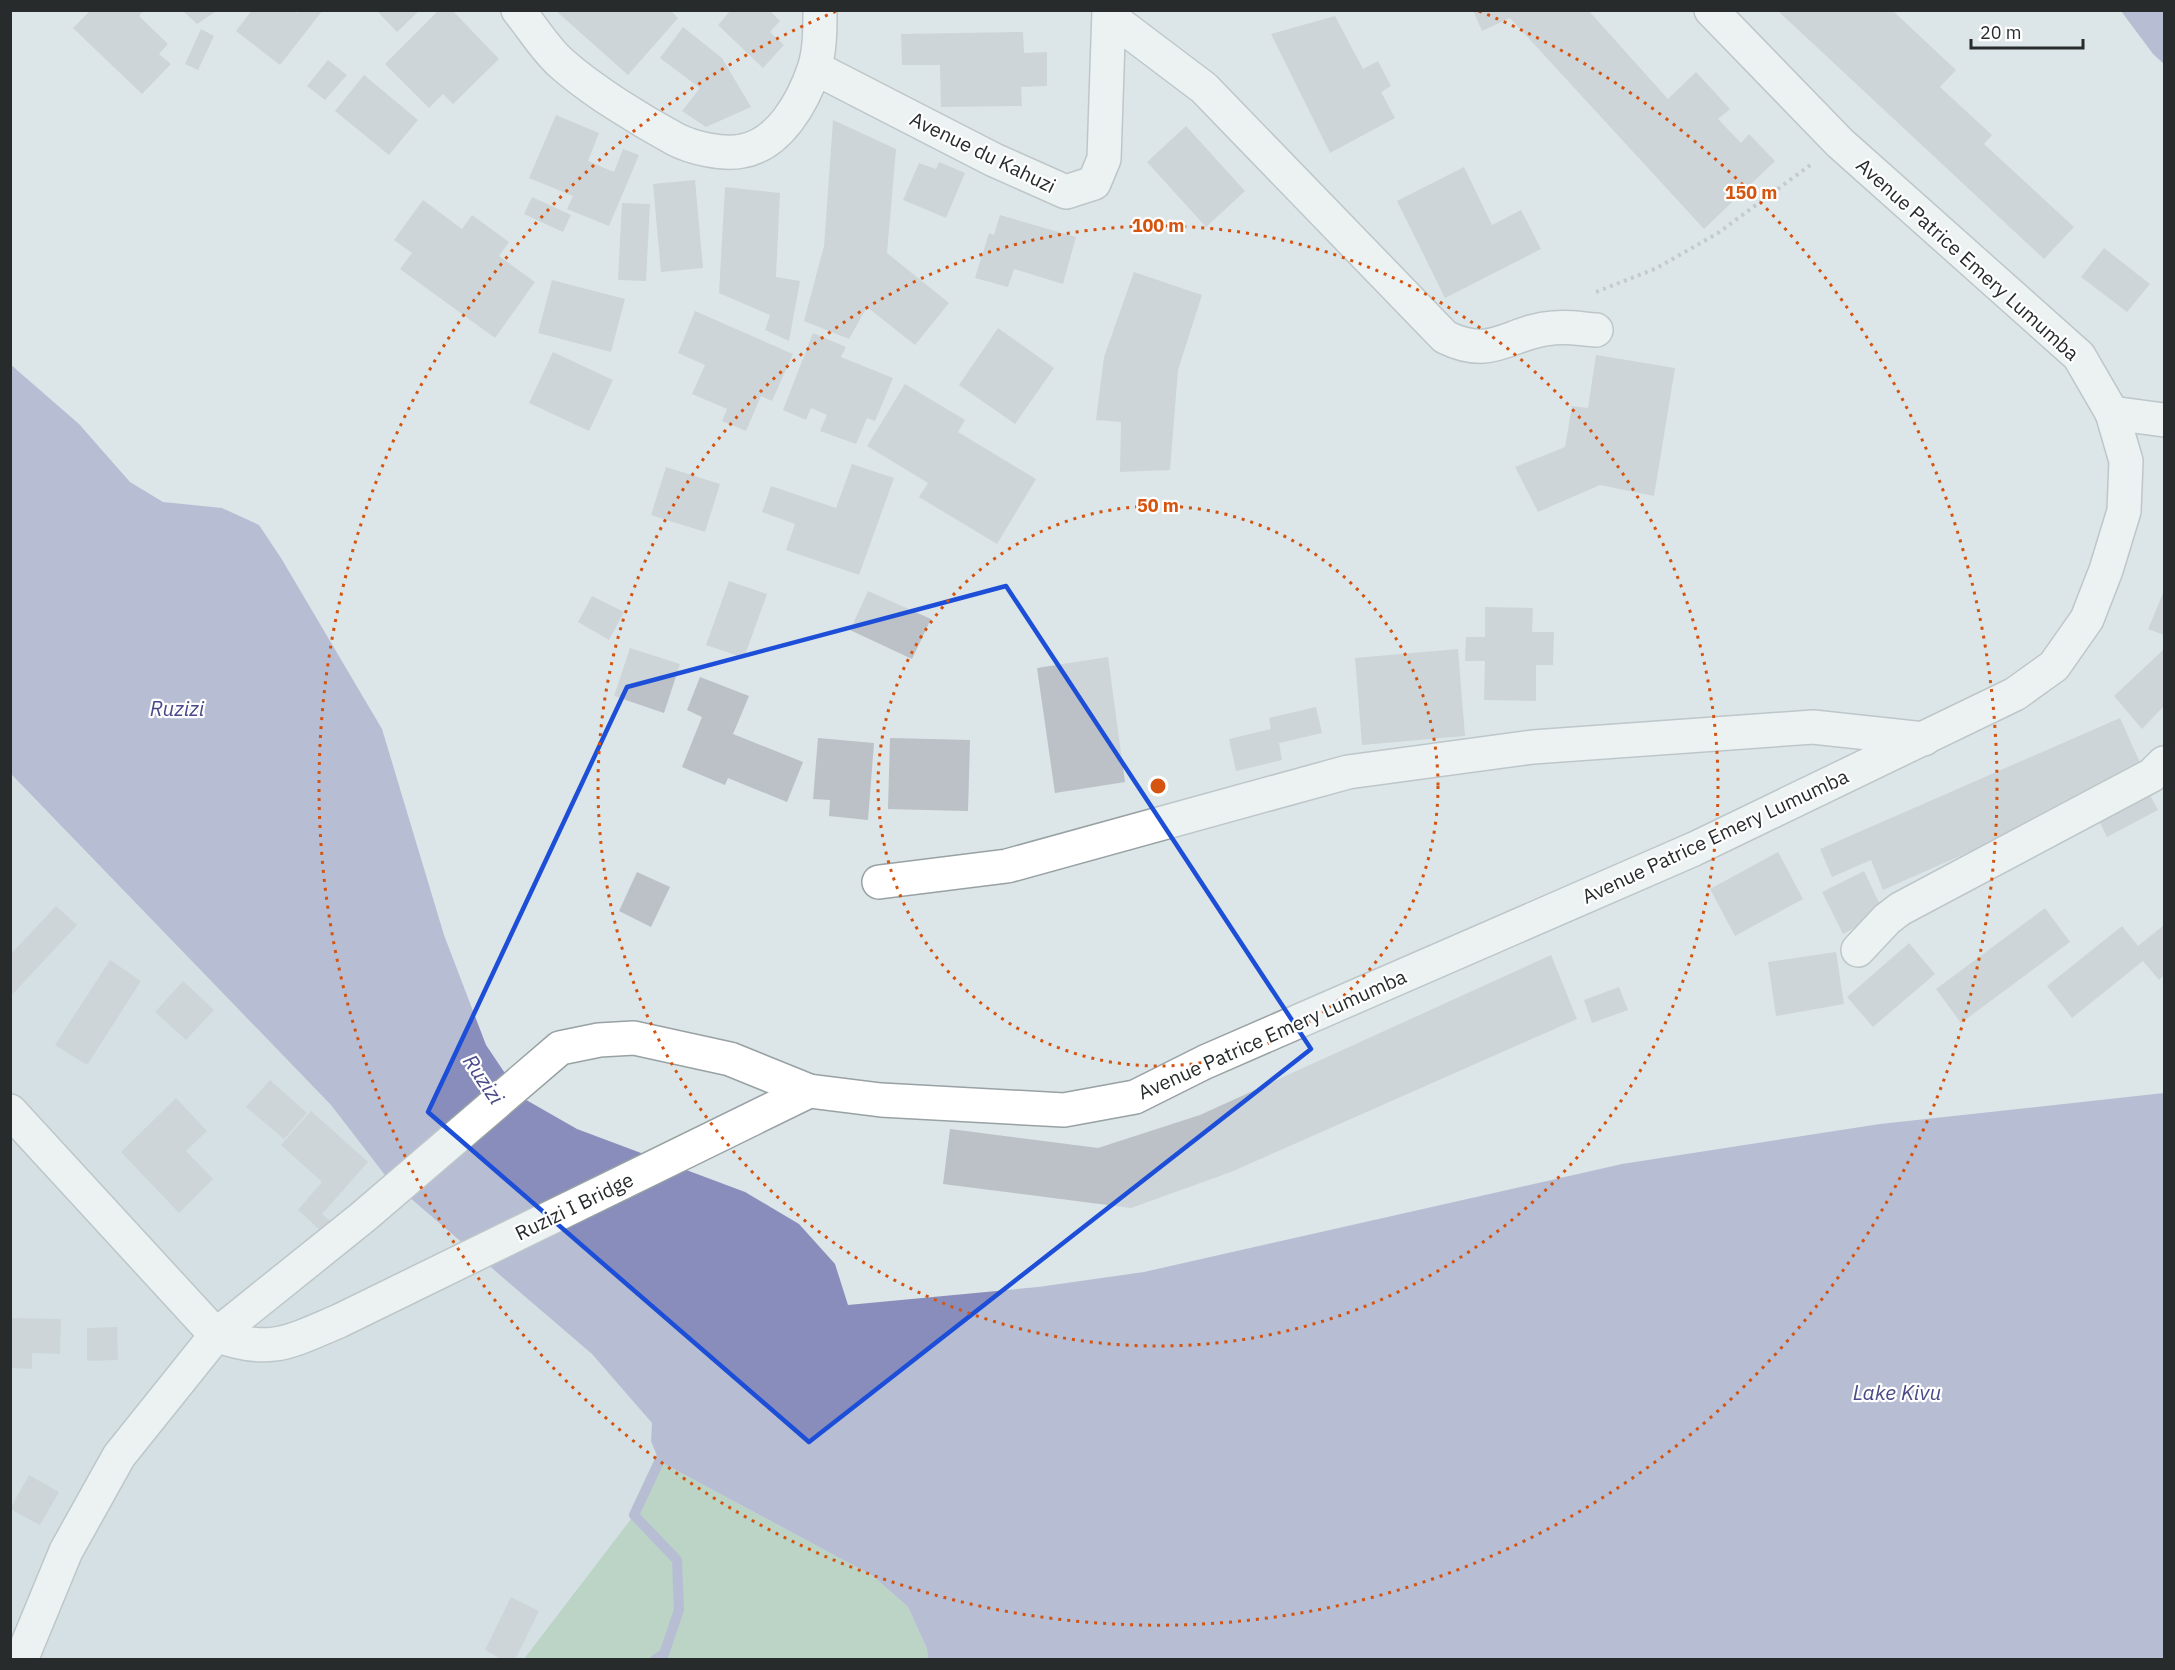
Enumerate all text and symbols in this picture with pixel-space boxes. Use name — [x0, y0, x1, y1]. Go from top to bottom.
scale bar — [1971, 12, 2084, 50]
text: 20 m — [1980, 21, 2022, 44]
street label: Avenue du Kahuzi — [906, 105, 1060, 199]
street label: Avenue Patrice Emery Lumumba — [1851, 152, 2085, 367]
text: 150 m — [1725, 181, 1777, 204]
text: 100 m — [1132, 214, 1184, 237]
text: 50 m — [1137, 494, 1179, 517]
water label: Ruzizi — [150, 694, 205, 722]
street label: Avenue Patrice Emery Lumumba — [1577, 762, 1853, 910]
centre of rings — [1148, 776, 1168, 796]
street label: Avenue Patrice Emery Lumumba — [1134, 962, 1411, 1106]
water label: Ruzizi — [457, 1049, 511, 1110]
street label: Ruzizi I Bridge — [510, 1166, 638, 1246]
water label: Lake Kivu — [1853, 1378, 1941, 1406]

